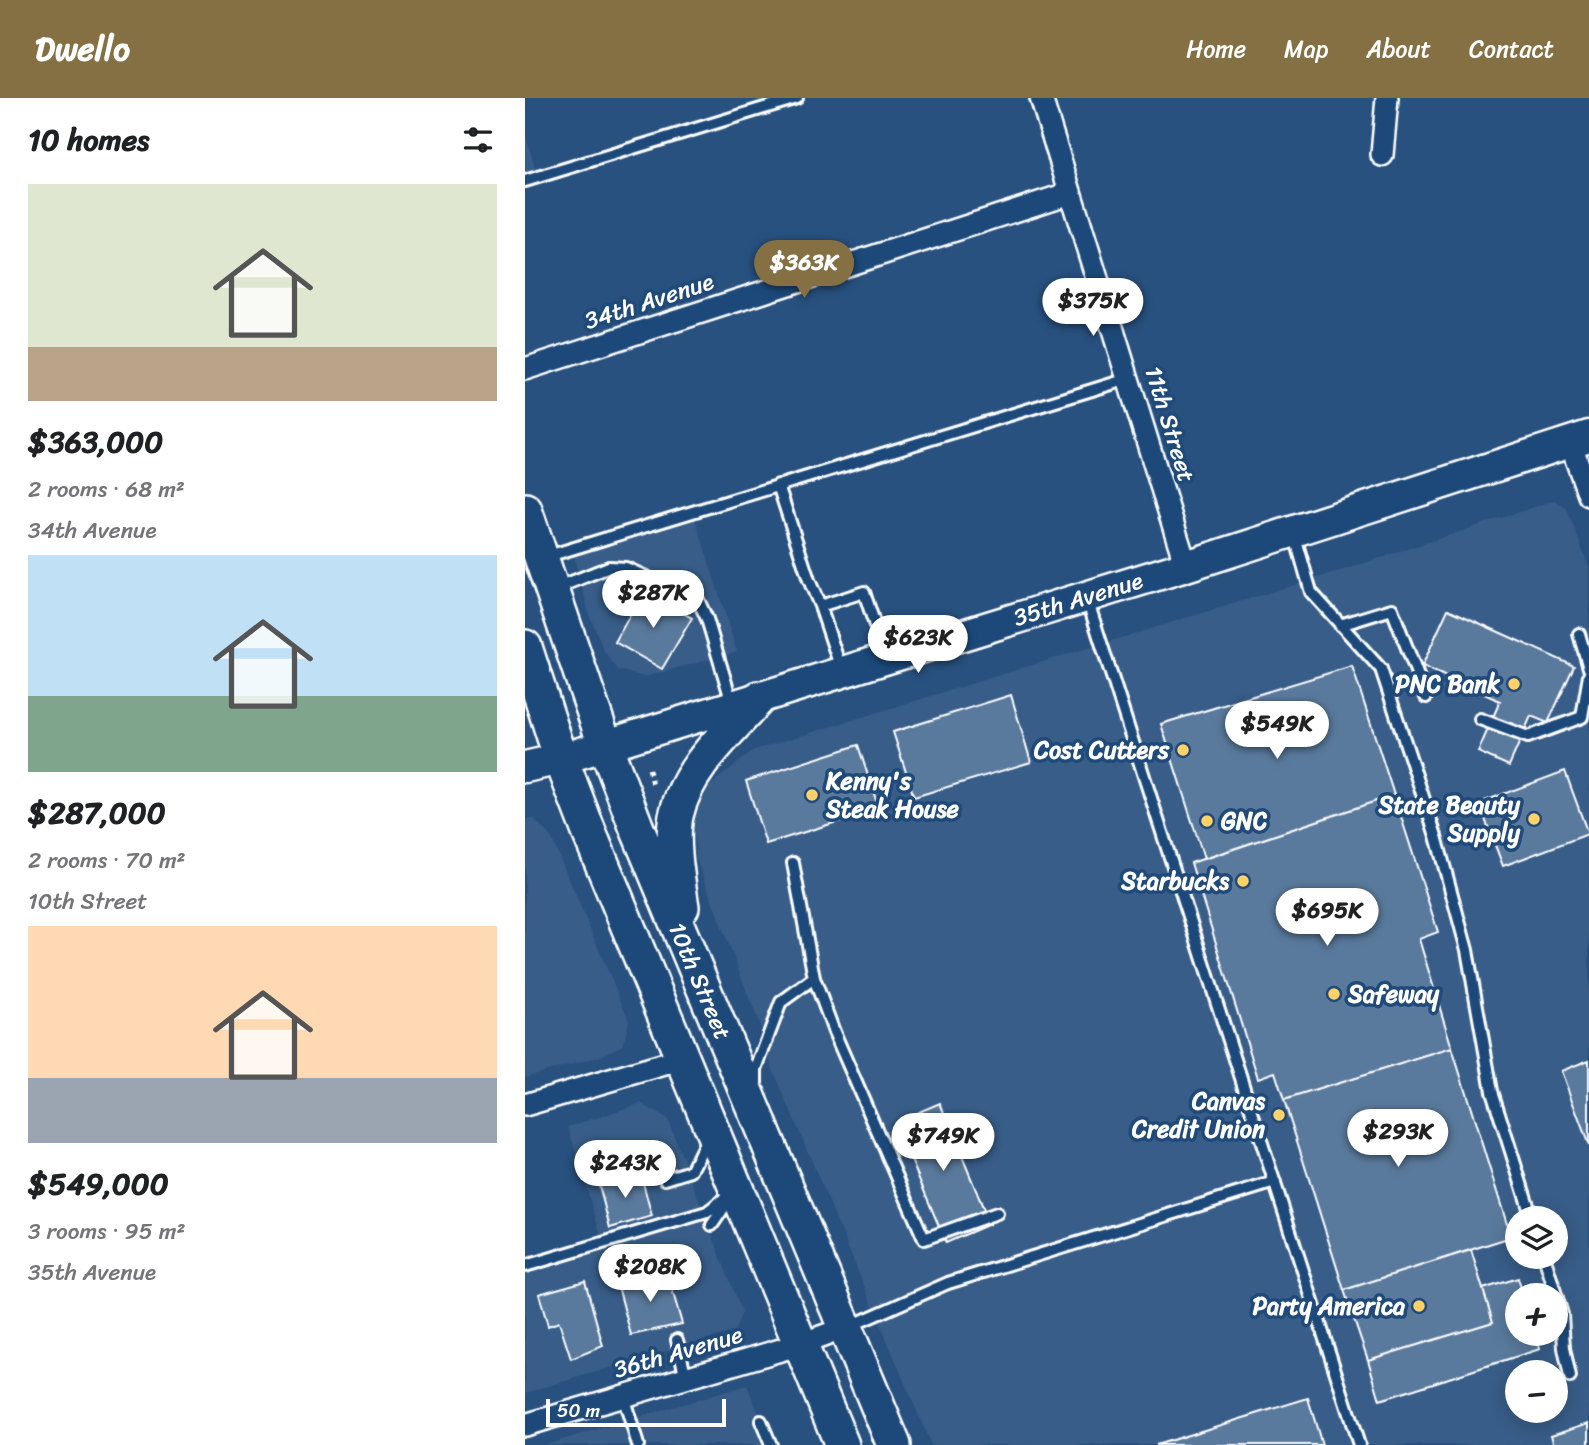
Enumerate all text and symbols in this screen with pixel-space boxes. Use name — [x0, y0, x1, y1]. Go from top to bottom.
text: Dwello — [35, 20, 130, 78]
text: Home — [1186, 28, 1246, 70]
text: Map — [1284, 28, 1328, 70]
text: About — [1366, 28, 1431, 70]
text: Contact — [1469, 28, 1554, 70]
text: 10 homes — [28, 113, 149, 167]
icon: filters — [459, 121, 497, 159]
icon: home — [200, 230, 326, 356]
pin: $363K — [755, 240, 853, 300]
text: $363K — [770, 242, 838, 283]
street label: 34th Avenue — [579, 260, 720, 342]
pin: $375K — [1044, 278, 1142, 338]
text: $375K — [1058, 280, 1128, 321]
street label: 11th Street — [1132, 361, 1208, 487]
text: $363,000 — [28, 415, 163, 469]
text: 2 rooms · 68 m² — [28, 469, 185, 510]
text: 34th Avenue — [28, 510, 157, 551]
street label: 35th Avenue — [1008, 559, 1148, 639]
pin: $287K — [604, 570, 702, 630]
text: $287K — [618, 572, 688, 613]
icon: home — [200, 601, 326, 727]
pin: $623K — [869, 616, 967, 675]
text: $623K — [884, 617, 952, 658]
place label: PNC Bank — [1395, 663, 1500, 705]
marker: PNC Bank — [1506, 676, 1522, 692]
pin: $549K — [1228, 702, 1326, 761]
text: $549K — [1241, 703, 1313, 744]
place label: Cost Cutters — [1033, 729, 1170, 771]
marker: Cost Cutters — [1175, 742, 1191, 758]
place label: Kenny's Steak House — [825, 760, 960, 830]
place label: State Beauty Supply — [1378, 784, 1521, 854]
text: $287,000 — [28, 786, 166, 840]
marker: Kenny's Steak House — [804, 787, 820, 803]
place label: GNC — [1221, 800, 1268, 842]
marker: State Beauty Supply — [1526, 811, 1542, 827]
marker: GNC — [1199, 813, 1215, 829]
text: 2 rooms · 70 m² — [28, 840, 186, 881]
place label: Starbucks — [1120, 860, 1230, 902]
marker: Starbucks — [1235, 873, 1251, 889]
text: 10th Street — [28, 881, 147, 922]
pin: $695K — [1278, 888, 1376, 948]
text: $695K — [1292, 890, 1362, 931]
street label: 10th Street — [656, 915, 744, 1047]
icon: home — [200, 972, 326, 1098]
place label: Safeway — [1347, 973, 1440, 1015]
marker: Safeway — [1326, 986, 1342, 1002]
place label: Canvas Credit Union — [1131, 1080, 1266, 1150]
marker: Canvas Credit Union — [1271, 1107, 1287, 1123]
pin: $293K — [1349, 1110, 1447, 1169]
text: $293K — [1363, 1111, 1433, 1152]
pin: $749K — [894, 1114, 992, 1173]
text: $749K — [907, 1115, 979, 1156]
pin: $243K — [576, 1140, 674, 1200]
text: $243K — [590, 1142, 660, 1183]
text: $549,000 — [28, 1157, 169, 1211]
map controls — [1505, 1206, 1568, 1423]
button: layers — [1505, 1206, 1568, 1269]
text: 3 rooms · 95 m² — [28, 1211, 185, 1252]
pin: $208K — [601, 1244, 699, 1304]
text: $208K — [614, 1246, 686, 1287]
text: 35th Avenue — [28, 1252, 156, 1293]
button: + — [1505, 1283, 1568, 1346]
place label: Party America — [1253, 1285, 1406, 1327]
marker: Party America — [1411, 1298, 1427, 1314]
street label: 36th Avenue — [608, 1313, 748, 1390]
button: − — [1505, 1360, 1568, 1423]
text: 50 m — [557, 1394, 600, 1427]
scale bar — [546, 1396, 726, 1428]

